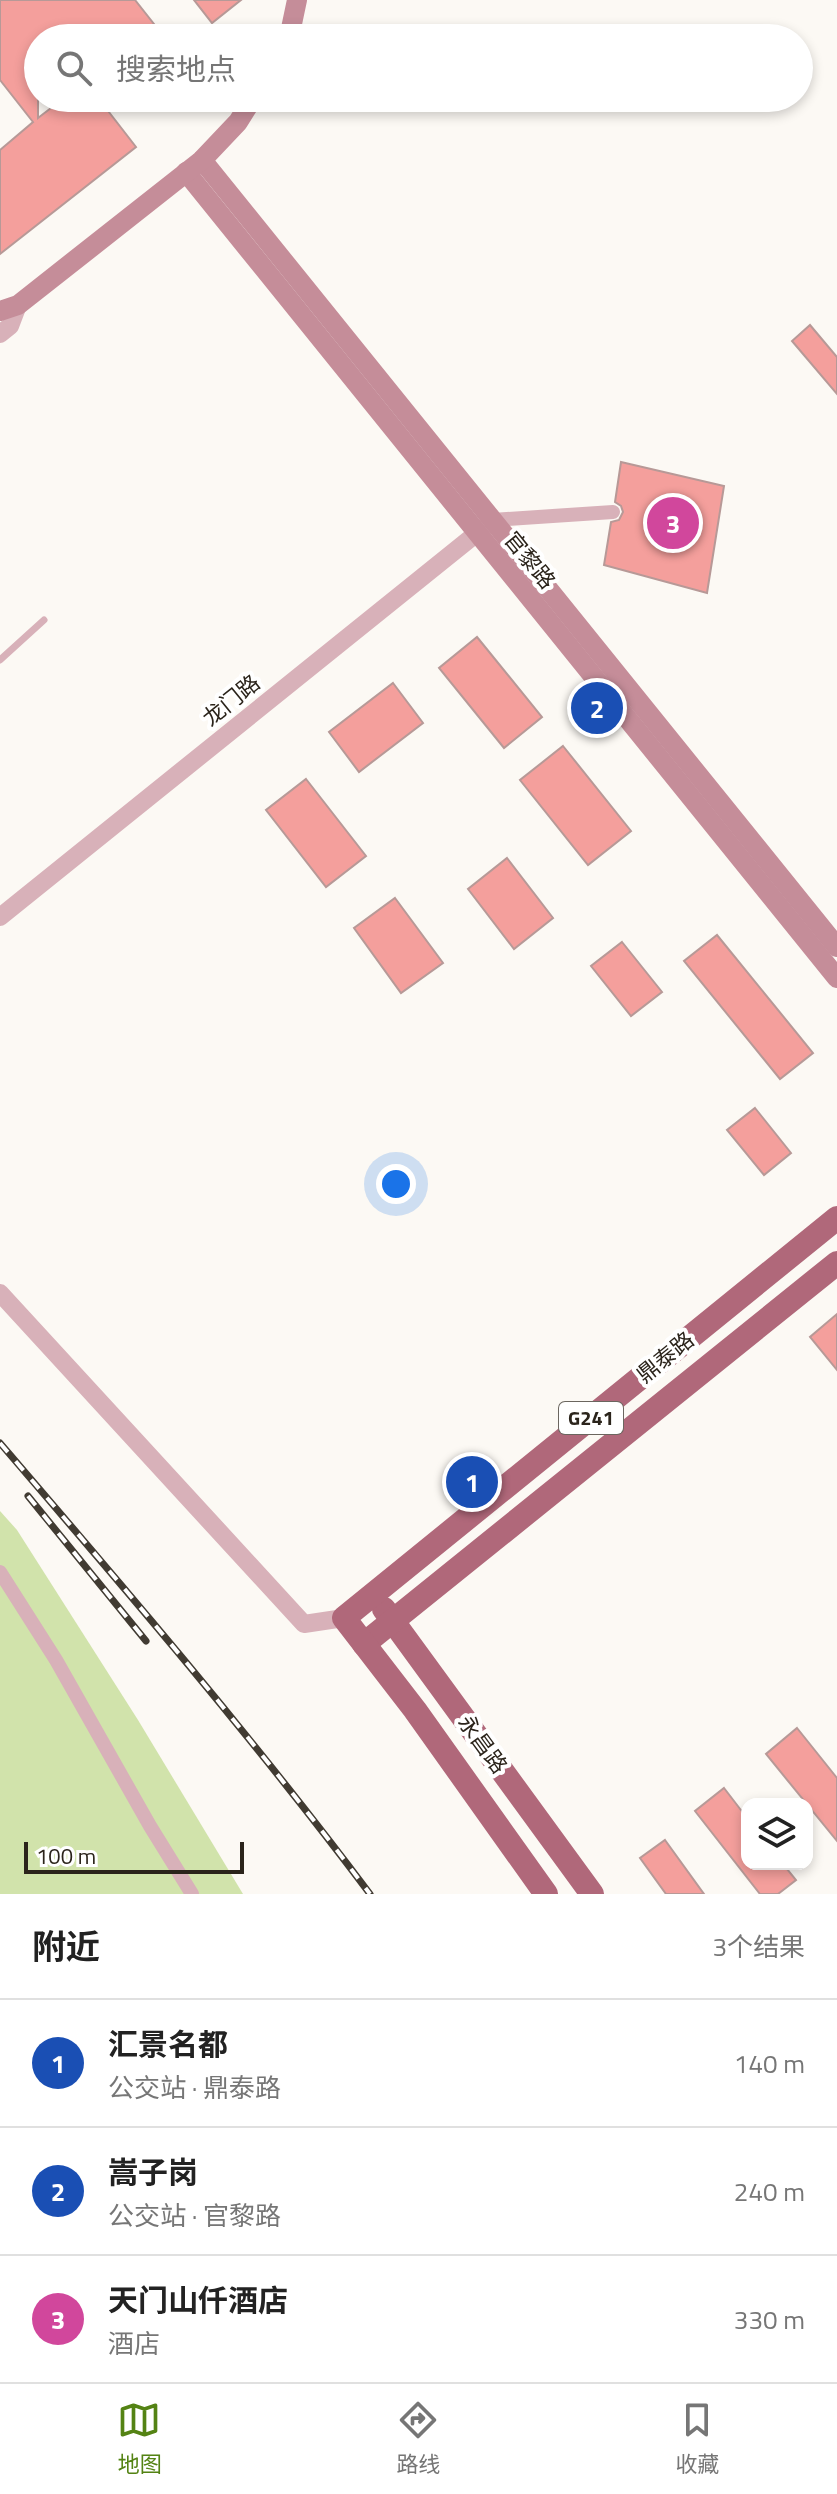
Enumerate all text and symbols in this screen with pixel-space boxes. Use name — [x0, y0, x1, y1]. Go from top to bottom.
search box — [24, 24, 813, 112]
icon: search — [52, 46, 96, 90]
text: 搜索地点 — [116, 46, 236, 92]
pin: 3 — [647, 493, 699, 553]
street label: 官黎路 — [496, 524, 564, 596]
street label: 龙门路 — [195, 666, 267, 734]
pin: 2 — [571, 678, 623, 738]
your location — [376, 1164, 416, 1204]
street label: 鼎泰路 — [629, 1323, 701, 1391]
road number: G241 — [559, 1402, 623, 1434]
pin: 1 — [446, 1452, 498, 1512]
street label: 永昌路 — [450, 1707, 516, 1781]
map controls — [741, 1798, 813, 1870]
button: layers — [741, 1798, 813, 1870]
scale bar — [24, 1838, 244, 1874]
text: 100 m — [36, 1839, 96, 1873]
text: 附近 — [32, 1920, 100, 1972]
text: 3个结果 — [712, 1927, 805, 1966]
text: 汇景名都 — [108, 2021, 228, 2067]
text: 1 — [51, 2044, 65, 2083]
text: 140 m — [734, 2044, 805, 2083]
text: 公交站 · 鼎泰路 — [108, 2068, 281, 2107]
text: 嵩子岗 — [108, 2149, 198, 2195]
text: 2 — [51, 2172, 65, 2211]
text: 240 m — [734, 2172, 805, 2211]
text: 公交站 · 官黎路 — [108, 2196, 281, 2235]
text: 天门山仟酒店 — [108, 2277, 288, 2323]
text: 3 — [51, 2300, 65, 2339]
text: 330 m — [734, 2300, 805, 2339]
text: 酒店 — [108, 2324, 160, 2363]
tab: 地图 — [117, 2398, 162, 2481]
tab: 路线 — [396, 2398, 441, 2481]
tab: 收藏 — [675, 2398, 720, 2481]

